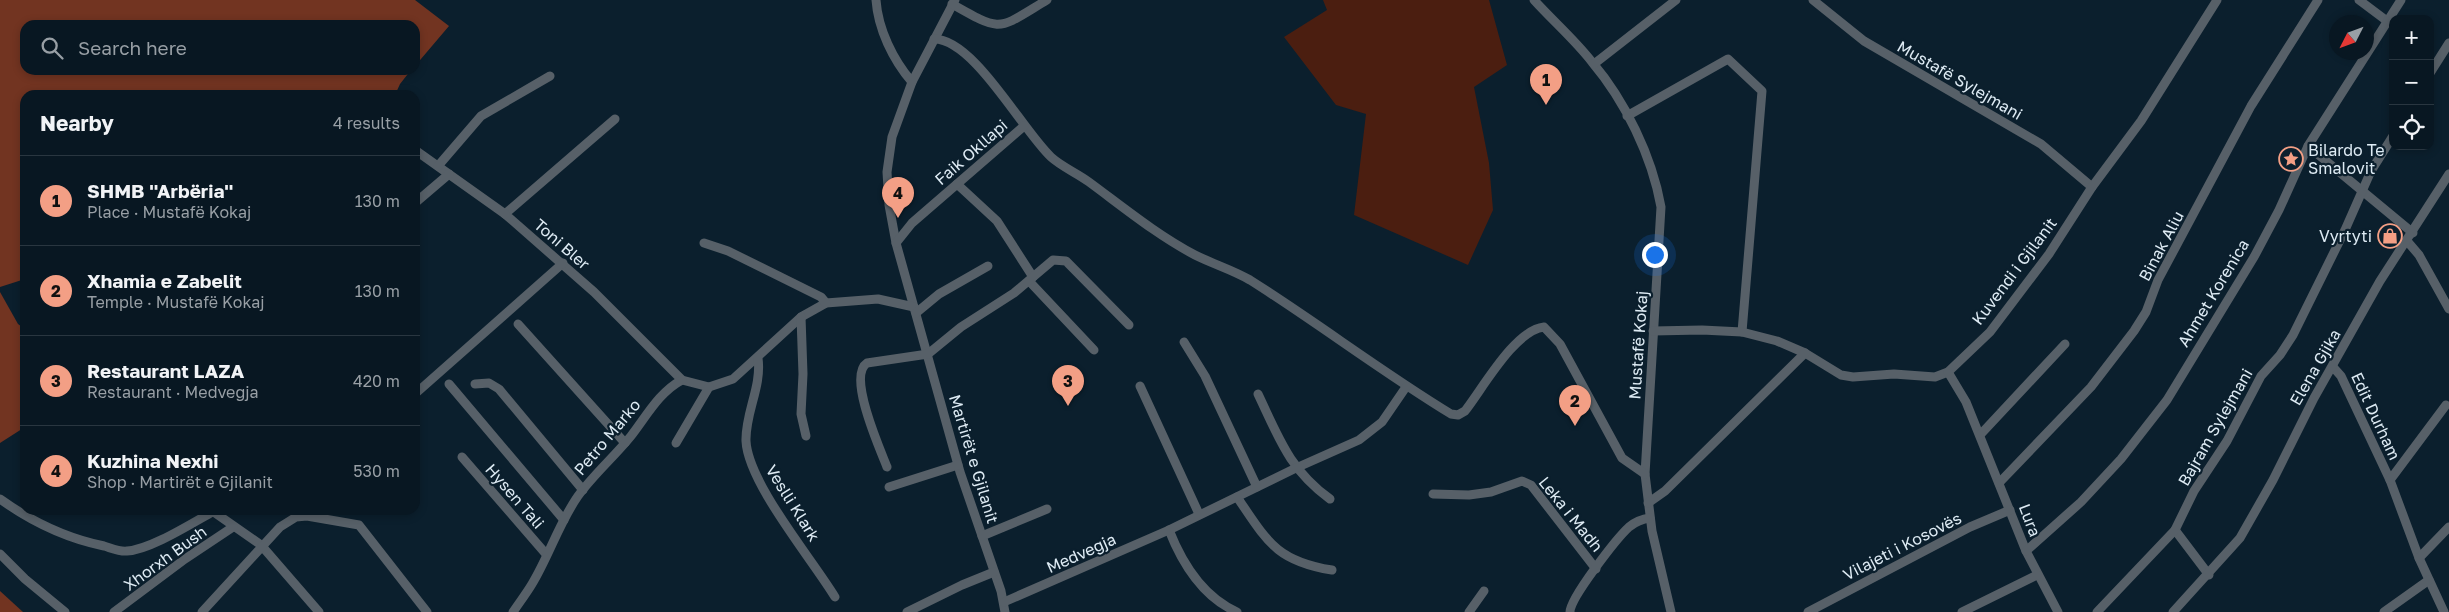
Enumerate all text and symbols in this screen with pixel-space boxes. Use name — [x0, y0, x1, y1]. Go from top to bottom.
north arrow — [2329, 15, 2374, 60]
map controls — [2389, 15, 2434, 150]
button: + — [2389, 15, 2434, 60]
search box — [20, 20, 420, 75]
icon: search — [38, 34, 66, 62]
text: Search here — [78, 36, 187, 59]
street label: Mustafë Sylejmani — [1894, 36, 2026, 124]
button: − — [2389, 60, 2434, 105]
pin: 1 — [1530, 64, 1562, 105]
button: locate — [2389, 105, 2434, 150]
text: Nearby — [40, 110, 114, 136]
text: 4 results — [333, 113, 400, 133]
street label: Faik Okllapi — [931, 115, 1011, 189]
place label: Bilardo Te Smalovit — [2308, 140, 2384, 178]
place icon: Bilardo Te Smalovit — [2278, 146, 2304, 172]
pin: 4 — [882, 177, 914, 218]
text: SHMB ''Arbëria'' — [87, 179, 233, 202]
text: 1 — [52, 191, 60, 211]
text: 130 m — [355, 191, 400, 211]
text: Place · Mustafë Kokaj — [87, 202, 251, 222]
street label: Binak Aliu — [2134, 208, 2188, 284]
street label: Kuvendi i Gjilanit — [1967, 213, 2061, 329]
street label: Toni Bler — [530, 214, 594, 274]
shop icon: Vyrtyti — [2377, 223, 2403, 249]
place label: Vyrtyti — [2319, 226, 2372, 246]
street label: Ahmet Korenica — [2173, 236, 2253, 350]
your location — [1642, 242, 1668, 268]
text: Xhamia e Zabelit — [87, 269, 242, 292]
text: 2 — [51, 281, 61, 301]
text: 130 m — [355, 281, 400, 301]
street label: Mustafë Kokaj — [1624, 290, 1652, 400]
text: Temple · Mustafë Kokaj — [87, 292, 265, 312]
street label: Elena Gjika — [2285, 325, 2345, 409]
text: Restaurant LAZA — [87, 359, 244, 382]
pin: 3 — [1052, 365, 1084, 406]
street label: Bajram Sylejmani — [2173, 365, 2257, 489]
street label: Edit Durham — [2347, 369, 2405, 463]
text: 3 — [51, 371, 61, 391]
text: 420 m — [353, 371, 400, 391]
text: Restaurant · Medvegja — [87, 382, 259, 402]
pin: 2 — [1559, 385, 1591, 426]
street label: Martirët e Gjilanit — [945, 392, 1003, 526]
street label: Petro Marko — [569, 395, 645, 479]
text: Kuzhina Nexhi — [87, 449, 218, 472]
street label: Hysen Tali — [481, 459, 549, 533]
text: 4 — [51, 461, 61, 481]
text: 530 m — [353, 461, 400, 481]
street label: Veslli Klark — [762, 461, 824, 545]
text: Shop · Martirët e Gjilanit — [87, 472, 273, 492]
street label: Leka i Madh — [1535, 472, 1607, 556]
street label: Lura — [2015, 501, 2045, 539]
street label: Vilajeti i Kosovës — [1839, 508, 1965, 584]
street label: Xhorxh Bush — [120, 521, 210, 595]
street label: Medvegja — [1043, 529, 1119, 577]

